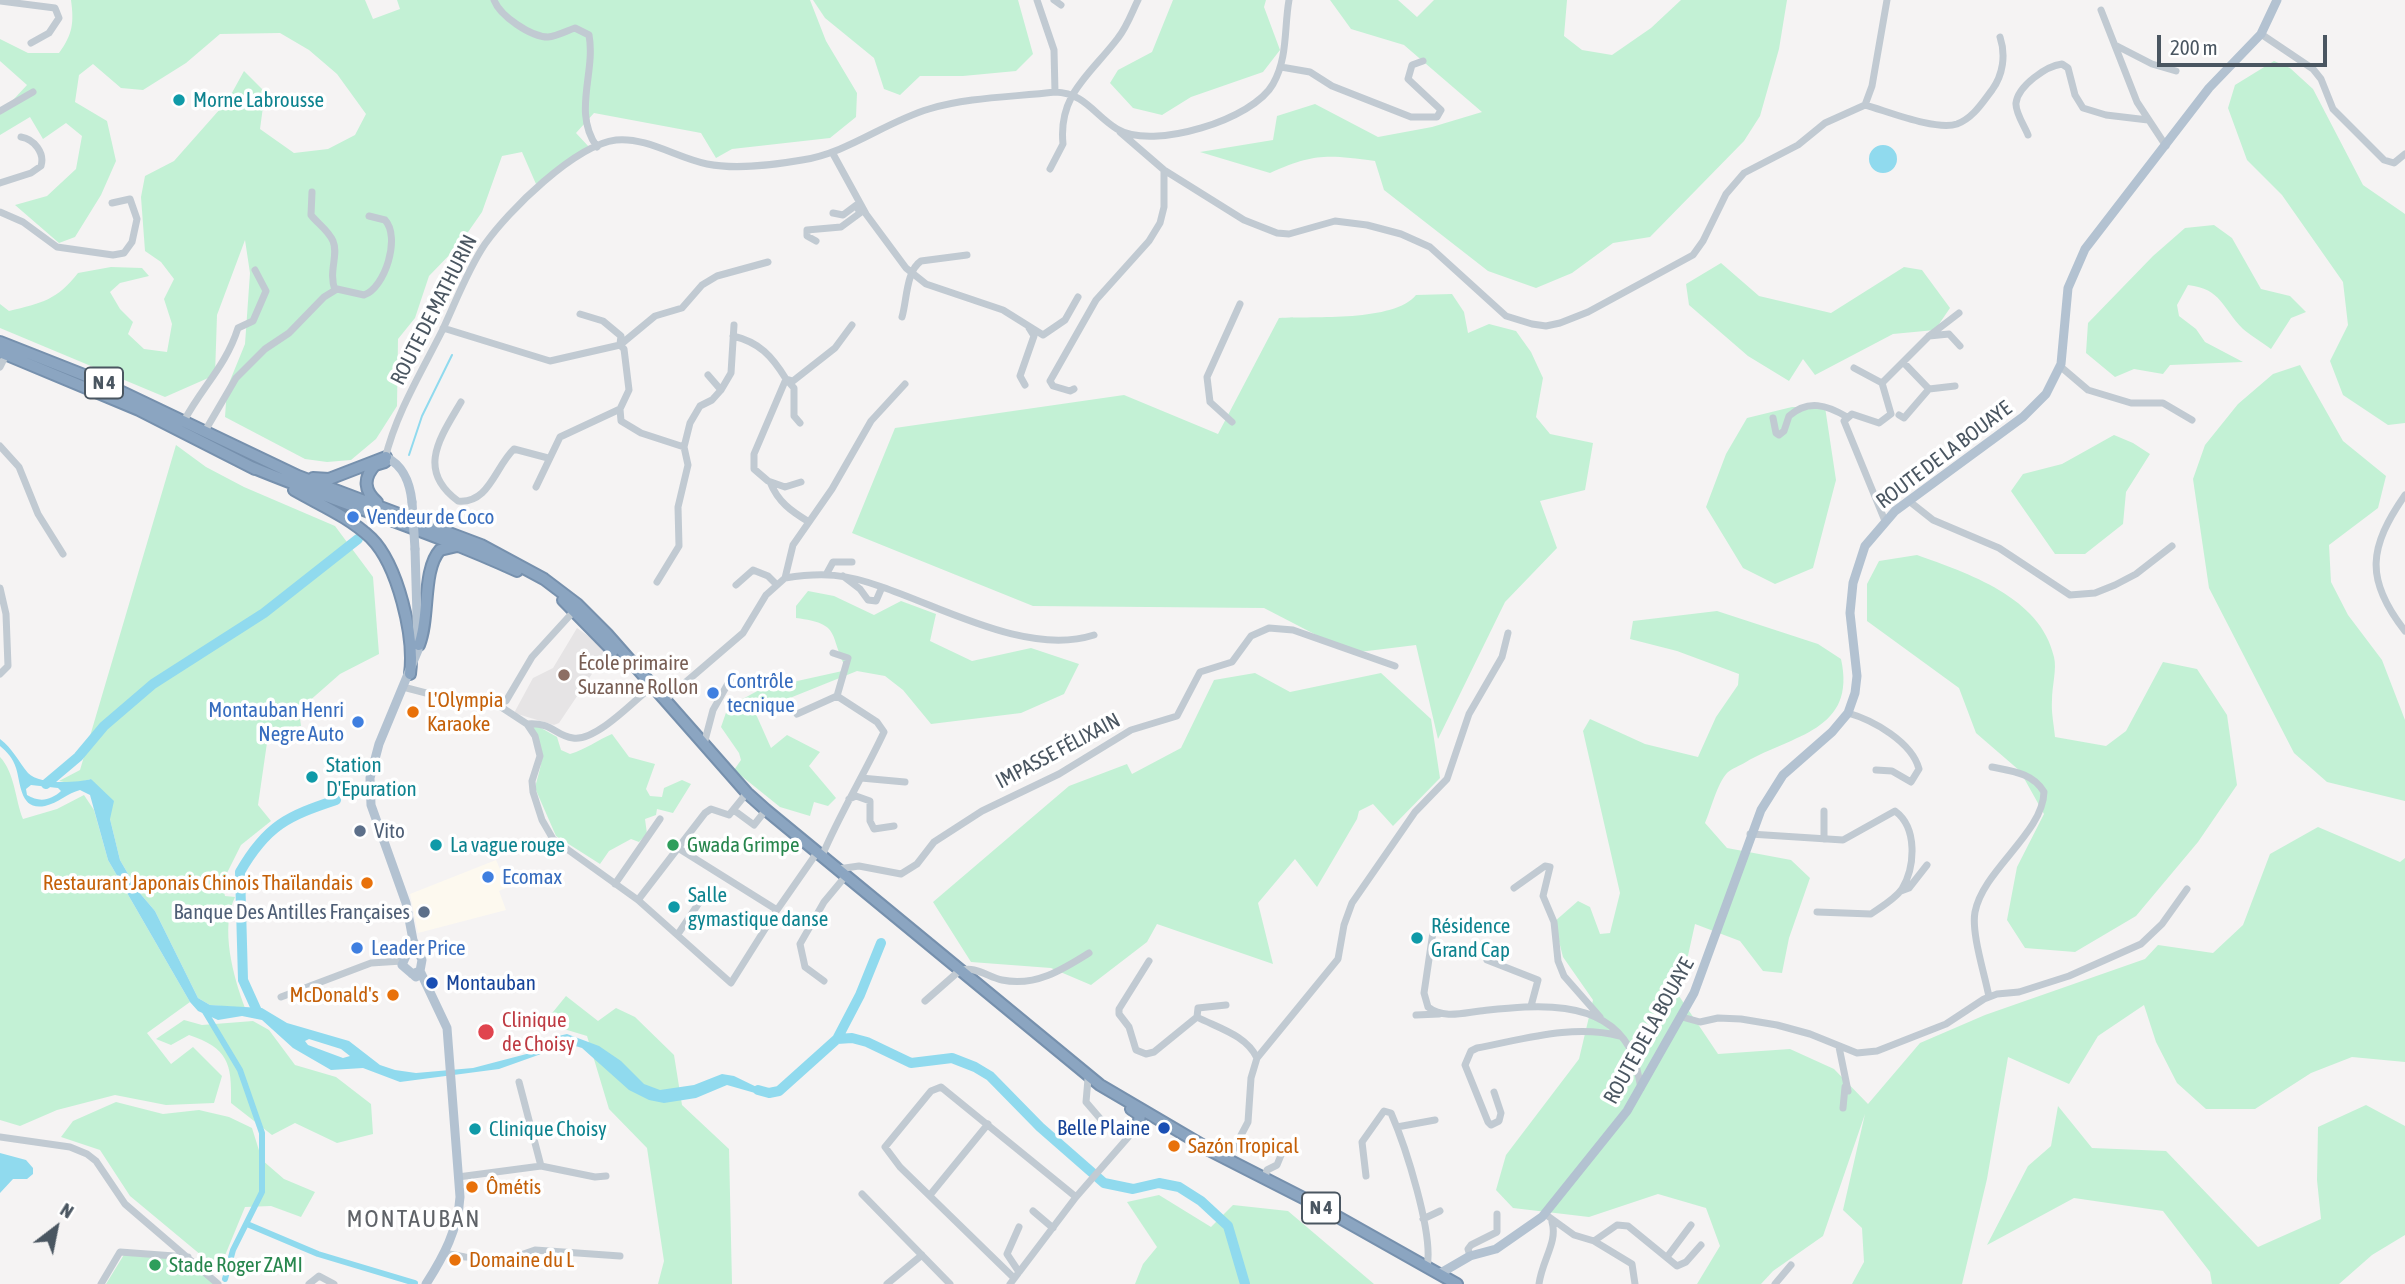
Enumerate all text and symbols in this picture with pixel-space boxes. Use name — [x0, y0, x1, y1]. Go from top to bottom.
scale bar — [2160, 21, 2330, 65]
text: 200 m — [2170, 35, 2218, 59]
place label: Morne Labrousse — [193, 87, 324, 113]
marker: Morne Labrousse — [171, 92, 187, 108]
street label: ROUTE DE MATHURIN — [385, 231, 483, 389]
road number: N 4 — [85, 368, 123, 398]
street label: ROUTE DE LA BOUAYE — [1871, 396, 2017, 514]
place label: Vendeur de Coco — [367, 504, 494, 530]
marker: Vendeur de Coco — [345, 509, 361, 525]
place label: École primaire Suzanne Rollon — [578, 650, 698, 700]
marker: École primaire Suzanne Rollon — [556, 667, 572, 683]
place label: Contrôle tecnique — [727, 668, 795, 718]
marker: Contrôle tecnique — [705, 685, 721, 701]
place label: L'Olympia Karaoke — [427, 687, 503, 737]
place label: Montauban Henri Negre Auto — [208, 697, 344, 747]
marker: L'Olympia Karaoke — [405, 704, 421, 720]
street label: IMPASSE FÉLIXAIN — [992, 708, 1124, 794]
marker: Montauban Henri Negre Auto — [350, 714, 366, 730]
place label: Station D'Epuration — [326, 752, 417, 802]
marker: Station D'Epuration — [304, 769, 320, 785]
place label: Vito — [374, 818, 405, 844]
marker: Vito — [352, 823, 368, 839]
place label: La vague rouge — [450, 832, 565, 858]
place label: Gwada Grimpe — [687, 832, 800, 858]
marker: La vague rouge — [428, 837, 444, 853]
marker: Gwada Grimpe — [665, 837, 681, 853]
place label: Ecomax — [502, 864, 562, 890]
marker: Ecomax — [480, 869, 496, 885]
place label: Restaurant Japonais Chinois Thaïlandais — [43, 870, 353, 896]
marker: Restaurant Japonais Chinois Thaïlandais — [359, 875, 375, 891]
place label: Salle gymastique danse — [688, 882, 828, 932]
place label: Banque Des Antilles Françaises — [173, 899, 410, 925]
marker: Salle gymastique danse — [666, 899, 682, 915]
marker: Banque Des Antilles Françaises — [416, 904, 432, 920]
place label: Résidence Grand Cap — [1431, 913, 1510, 963]
marker: Résidence Grand Cap — [1409, 930, 1425, 946]
place label: Leader Price — [371, 935, 466, 961]
marker: Leader Price — [349, 940, 365, 956]
street label: ROUTE DE LA BOUAYE — [1598, 954, 1700, 1108]
place label: Montauban — [446, 970, 536, 996]
marker: Montauban — [424, 975, 440, 991]
place label: McDonald's — [289, 982, 379, 1008]
marker: McDonald's — [385, 987, 401, 1003]
place label: Clinique de Choisy — [502, 1007, 575, 1057]
marker: Clinique de Choisy — [476, 1022, 496, 1042]
place label: Belle Plaine — [1057, 1115, 1150, 1141]
place label: Clinique Choisy — [489, 1116, 607, 1142]
marker: Belle Plaine — [1156, 1120, 1172, 1136]
marker: Clinique Choisy — [467, 1121, 483, 1137]
place label: Sazón Tropical — [1188, 1133, 1299, 1159]
marker: Sazón Tropical — [1166, 1138, 1182, 1154]
place label: Ômétis — [486, 1174, 541, 1200]
marker: Ômétis — [464, 1179, 480, 1195]
road number: N 4 — [1302, 1192, 1340, 1224]
north arrow — [21, 1193, 91, 1263]
text: N — [57, 1198, 78, 1222]
district label: MONTAUBAN — [348, 1205, 480, 1233]
place label: Domaine du L — [469, 1247, 574, 1273]
place label: Stade Roger ZAMI — [169, 1252, 303, 1278]
marker: Domaine du L — [447, 1252, 463, 1268]
marker: Stade Roger ZAMI — [147, 1257, 163, 1273]

